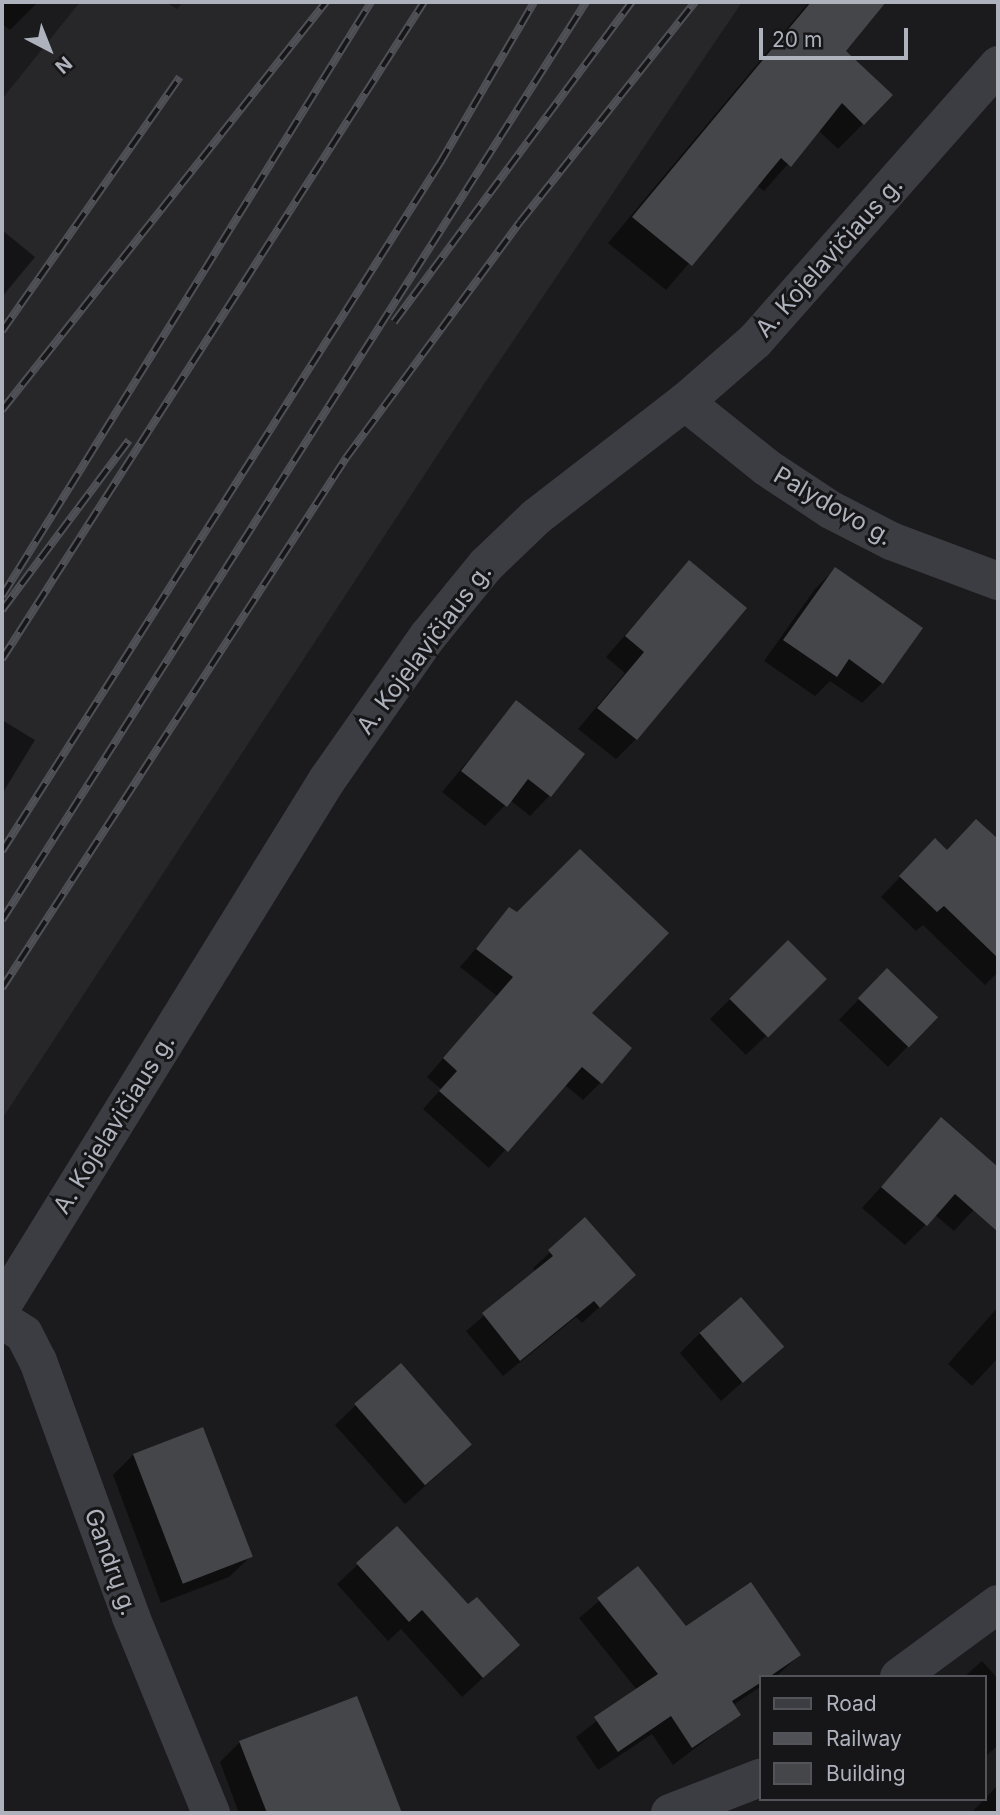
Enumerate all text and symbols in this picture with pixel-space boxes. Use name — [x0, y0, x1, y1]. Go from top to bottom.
north arrow — [14, 14, 84, 84]
scale bar — [762, 14, 911, 58]
text: 20 m — [772, 27, 822, 52]
text: N — [50, 52, 76, 78]
street label: A. Kojelavičiaus g. — [749, 171, 909, 343]
street label: Palydovo g. — [769, 460, 897, 552]
street label: A. Kojelavičiaus g. — [350, 558, 498, 740]
street label: A. Kojelavičiaus g. — [47, 1029, 181, 1219]
street label: Gandrų g. — [78, 1505, 144, 1619]
legend — [758, 1675, 986, 1801]
text: Road — [826, 1691, 877, 1716]
text: Railway — [826, 1726, 902, 1751]
text: Building — [826, 1761, 906, 1786]

